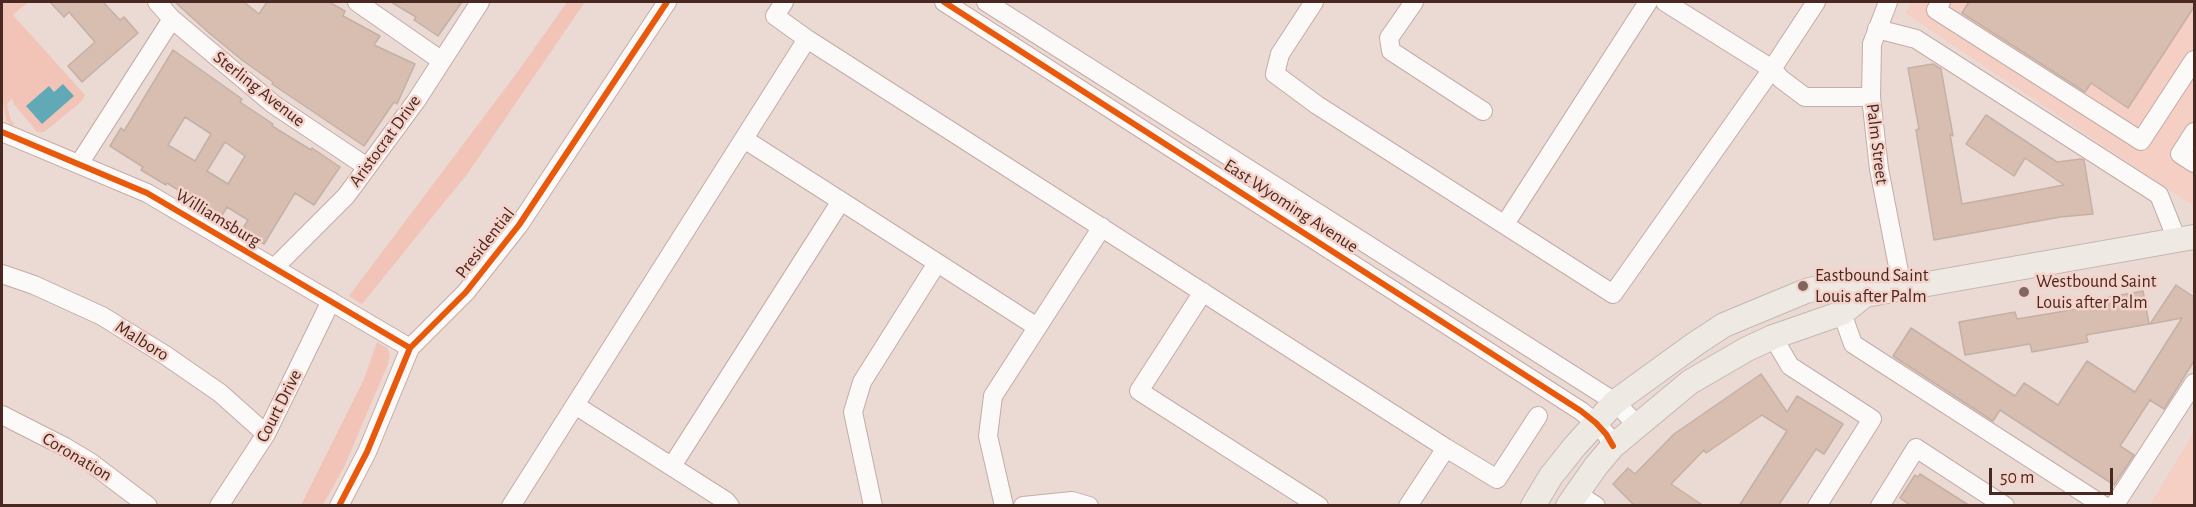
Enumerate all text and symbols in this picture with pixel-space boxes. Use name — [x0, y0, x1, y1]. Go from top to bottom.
street label: Sterling Avenue — [209, 47, 309, 131]
street label: Aristocrat Drive — [344, 91, 426, 191]
street label: Palm Street — [1861, 102, 1893, 186]
street label: East Wyoming Avenue — [1220, 154, 1362, 258]
street label: Williamsburg — [171, 184, 265, 252]
street label: Presidential — [451, 203, 519, 283]
place label: Eastbound Saint Louis after Palm — [1815, 265, 1929, 308]
place label: Westbound Saint Louis after Palm — [2036, 271, 2156, 314]
marker: Eastbound Saint Louis after Palm — [1796, 279, 1810, 293]
marker: Westbound Saint Louis after Palm — [2017, 285, 2031, 299]
street label: Malboro — [111, 316, 173, 366]
street label: Court Drive — [251, 366, 307, 446]
street label: Coronation — [38, 428, 116, 486]
scale bar — [1992, 456, 2116, 494]
text: 50 m — [2000, 469, 2034, 487]

